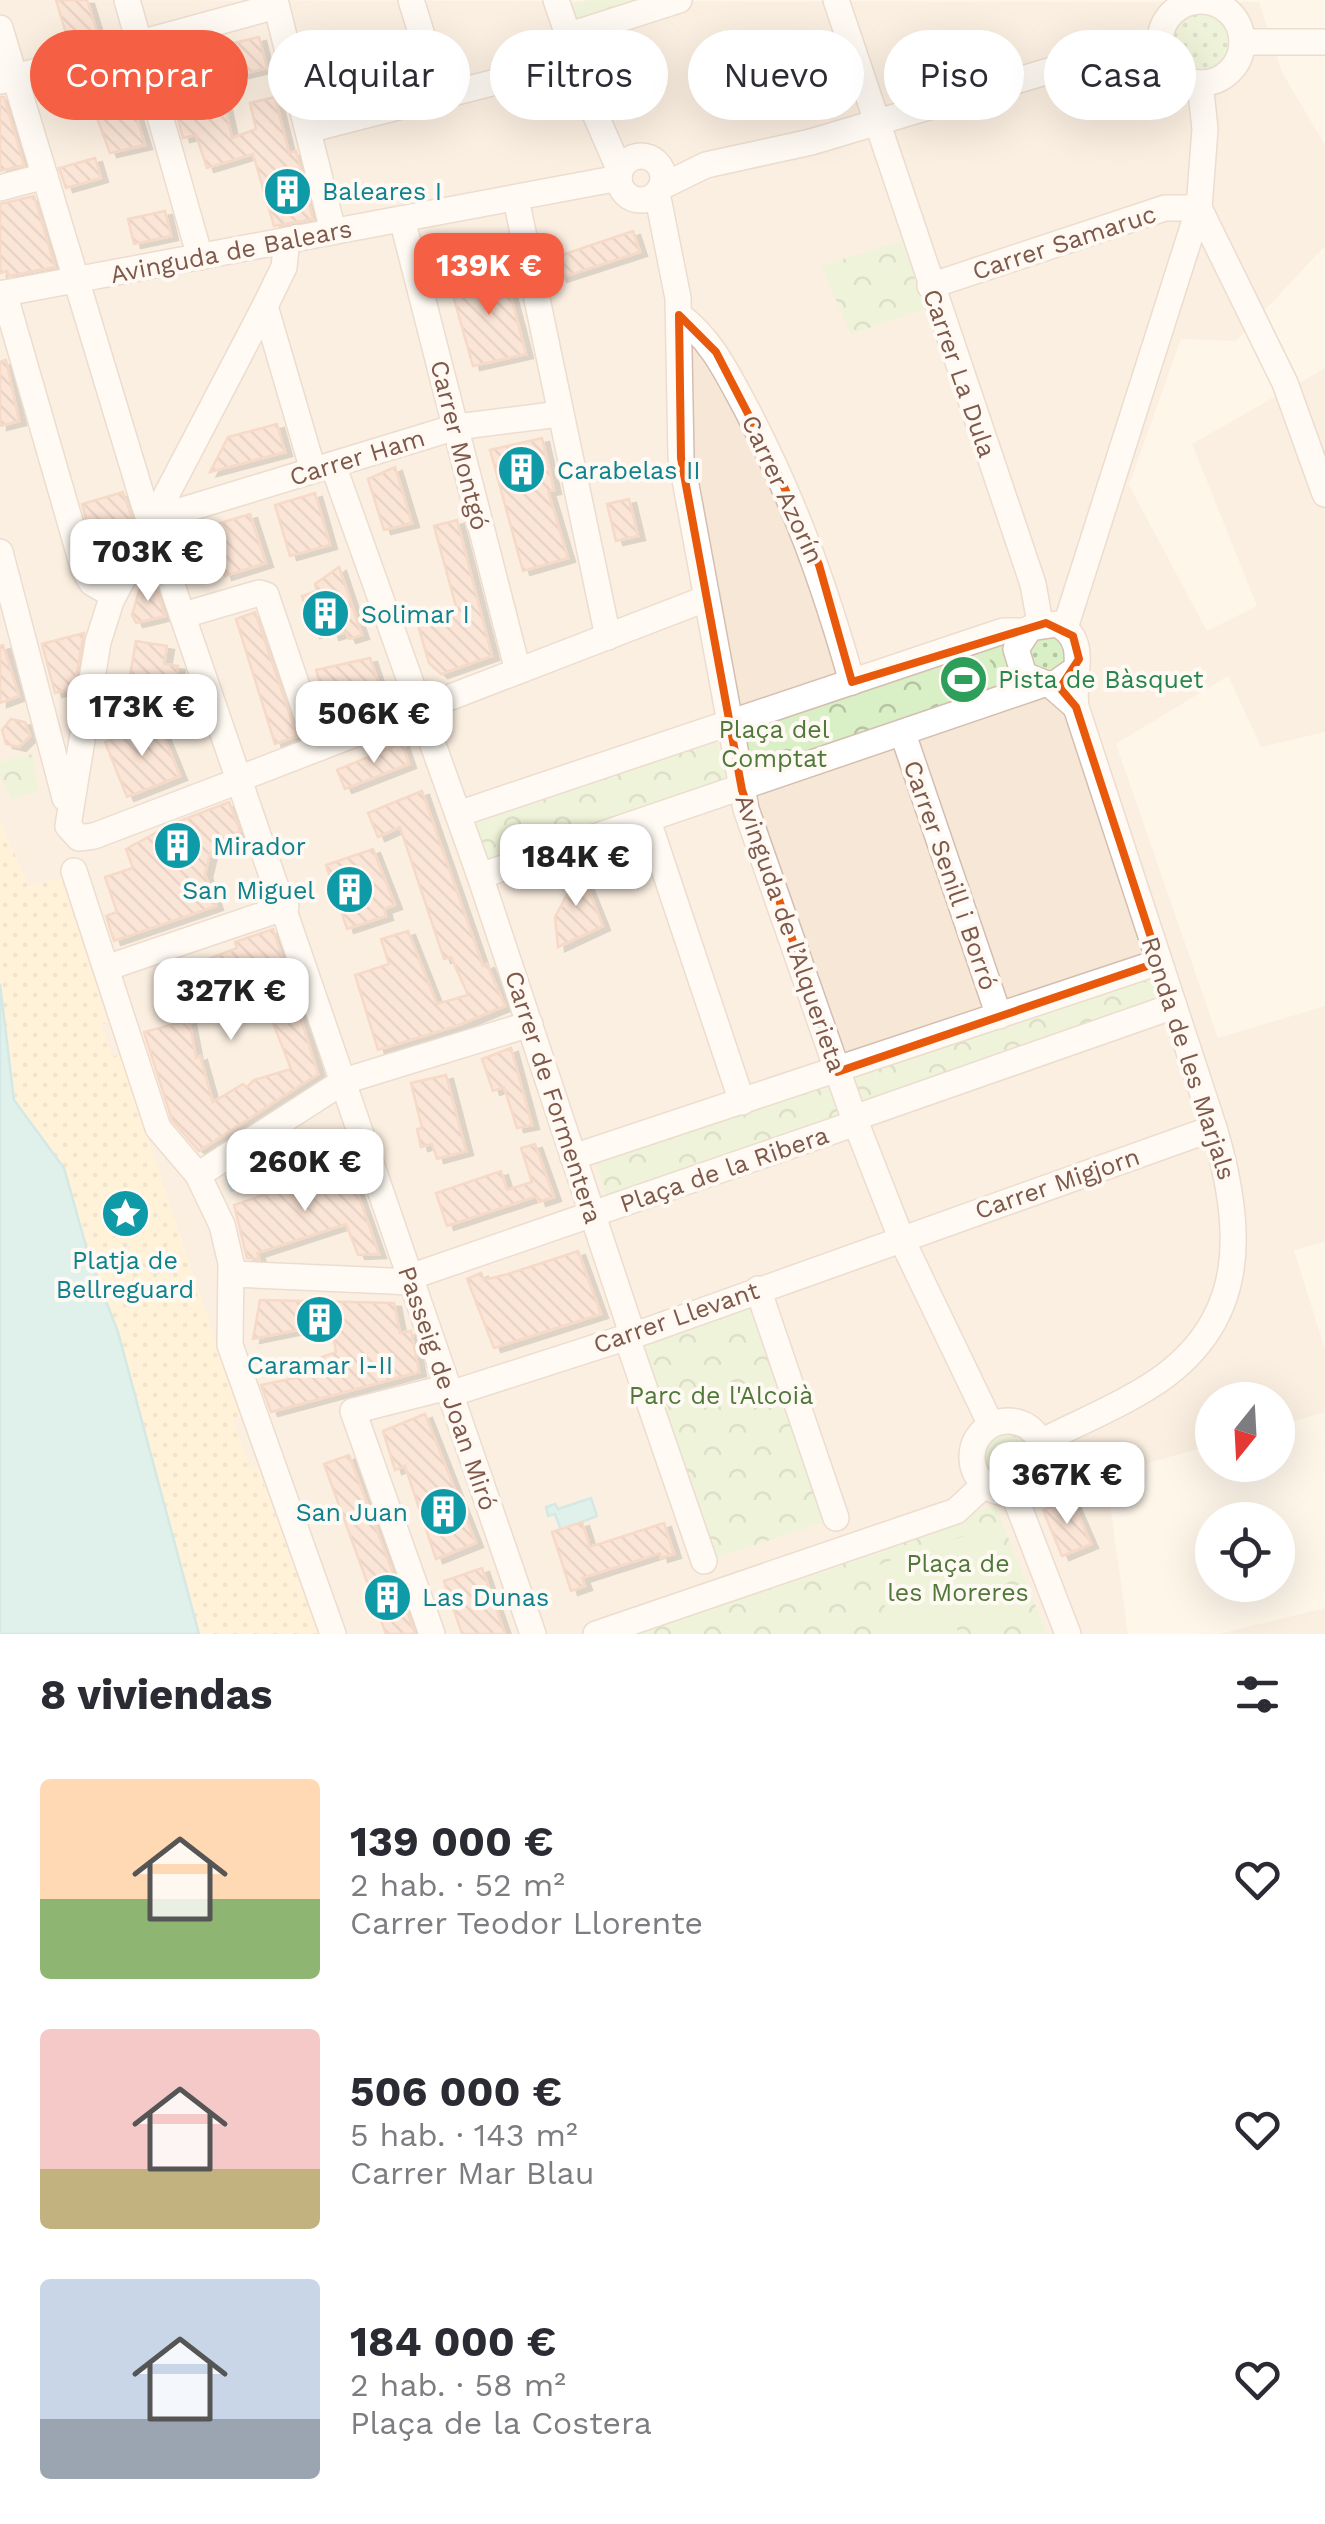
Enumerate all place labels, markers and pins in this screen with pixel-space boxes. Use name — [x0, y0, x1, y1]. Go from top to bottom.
building icon: Baleares I — [261, 165, 313, 217]
place label: Baleares I — [322, 177, 442, 206]
pin: 139K € — [408, 233, 570, 318]
building icon: Carabelas II — [496, 444, 548, 496]
place label: Carabelas II — [557, 456, 701, 485]
pin: 703K € — [67, 519, 229, 604]
building icon: Solimar I — [300, 588, 352, 640]
place label: Solimar I — [361, 600, 470, 629]
sports icon: Pista de Bàsquet — [937, 653, 989, 705]
place label: Pista de Bàsquet — [998, 665, 1204, 694]
pin: 173K € — [61, 674, 223, 759]
pin: 506K € — [293, 681, 455, 766]
building icon: Mirador — [152, 820, 204, 872]
pin: 184K € — [495, 824, 657, 909]
place label: Mirador — [213, 832, 306, 861]
building icon: San Miguel — [324, 864, 376, 916]
place label: San Miguel — [182, 876, 315, 905]
pin: 327K € — [150, 958, 312, 1043]
pin: 260K € — [224, 1129, 386, 1214]
place icon: Platja de Bellreguard — [99, 1188, 151, 1240]
place label: Platja de Bellreguard — [56, 1246, 194, 1304]
building icon: Caramar I-II — [294, 1293, 346, 1345]
place label: Caramar I-II — [247, 1351, 393, 1380]
pin: 367K € — [986, 1442, 1148, 1527]
building icon: San Juan — [417, 1486, 469, 1538]
place label: San Juan — [296, 1498, 408, 1527]
building icon: Las Dunas — [361, 1571, 413, 1623]
place label: Las Dunas — [422, 1583, 549, 1612]

